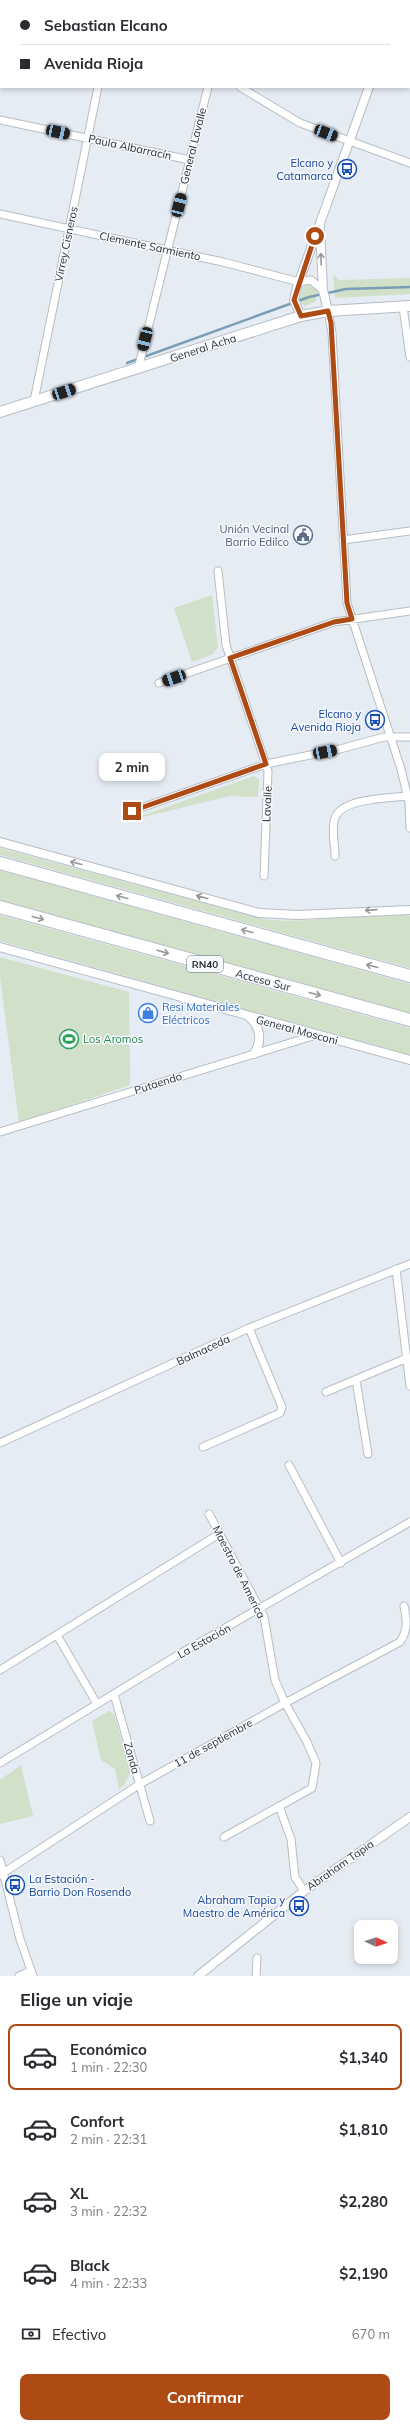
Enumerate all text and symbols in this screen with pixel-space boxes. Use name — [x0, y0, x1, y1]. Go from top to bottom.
text: Sebastian Elcano — [44, 16, 168, 35]
text: Avenida Rioja — [44, 54, 143, 73]
street label: General Lavalle — [177, 106, 209, 186]
car — [313, 123, 339, 143]
car — [45, 124, 71, 140]
street label: Paula Albarracín — [87, 131, 173, 163]
place label: Elcano y Catamarca — [276, 156, 333, 183]
bus stop icon: Elcano y Catamarca — [336, 158, 358, 180]
car — [170, 192, 188, 218]
street label: Virrey Cisneros — [51, 205, 81, 283]
route start — [306, 227, 324, 245]
street label: Clemente Sarmiento — [98, 228, 202, 264]
one-way arrow — [318, 253, 325, 266]
car — [136, 326, 154, 352]
street label: General Acha — [168, 331, 238, 365]
car — [51, 383, 77, 401]
place label: Unión Vecinal Barrio Edilco — [220, 522, 289, 549]
public building icon: Unión Vecinal Barrio Edilco — [292, 524, 314, 546]
car — [161, 668, 187, 688]
place label: Elcano y Avenida Rioja — [291, 707, 361, 734]
bus stop icon: Elcano y Avenida Rioja — [364, 709, 386, 731]
car — [312, 744, 338, 760]
callout: 2 min — [99, 753, 165, 781]
text: 2 min — [115, 759, 149, 775]
street label: Lavalle — [259, 786, 275, 822]
route end — [123, 802, 141, 820]
one-way arrow — [70, 859, 83, 866]
one-way arrow — [115, 892, 128, 900]
one-way arrow — [195, 893, 208, 900]
one-way arrow — [365, 907, 378, 914]
one-way arrow — [31, 914, 44, 922]
one-way arrow — [241, 927, 254, 934]
one-way arrow — [156, 949, 169, 956]
road number: RN40 — [187, 956, 223, 972]
one-way arrow — [366, 961, 379, 969]
street label: Acceso Sur — [234, 966, 292, 994]
one-way arrow — [308, 991, 321, 998]
place label: Resi Materiales Eléctricos — [162, 1000, 240, 1027]
shop icon: Resi Materiales Eléctricos — [137, 1002, 159, 1024]
street label: General Mosconi — [254, 1012, 340, 1048]
sports icon: Los Aromos — [58, 1028, 80, 1050]
place label: Los Aromos — [83, 1032, 143, 1046]
street label: Putaendo — [132, 1069, 184, 1097]
street label: Balmaceda — [174, 1332, 232, 1368]
street label: Maestro de America — [210, 1523, 268, 1621]
street label: La Estación — [175, 1621, 233, 1661]
street label: 11 de septiembre — [171, 1716, 255, 1770]
street label: Zonda — [121, 1741, 143, 1775]
street label: Abraham Tapia — [304, 1837, 376, 1893]
place label: La Estación - Barrio Don Rosendo — [29, 1872, 131, 1899]
bus stop icon: La Estación - Barrio Don Rosendo — [4, 1874, 26, 1896]
place label: Abraham Tapia y Maestro de América — [183, 1893, 285, 1920]
bus stop icon: Abraham Tapia y Maestro de América — [288, 1895, 310, 1917]
north arrow — [354, 1920, 398, 1964]
map controls — [354, 1920, 398, 1964]
text: Elige un viaje — [20, 1988, 133, 2011]
icon: car — [22, 2039, 58, 2075]
text: Económico — [70, 2040, 147, 2059]
text: $1,340 — [339, 2048, 388, 2067]
text: 1 min · 22:30 — [70, 2059, 147, 2075]
icon: car — [22, 2111, 58, 2147]
text: Confort — [70, 2112, 124, 2131]
text: $1,810 — [339, 2120, 388, 2139]
text: 2 min · 22:31 — [70, 2131, 147, 2147]
icon: car — [22, 2183, 58, 2219]
text: XL — [70, 2184, 88, 2203]
text: $2,280 — [339, 2192, 388, 2211]
text: 3 min · 22:32 — [70, 2203, 147, 2219]
icon: car — [22, 2255, 58, 2291]
text: Black — [70, 2256, 109, 2275]
text: $2,190 — [339, 2264, 388, 2283]
text: 4 min · 22:33 — [70, 2275, 147, 2291]
icon: cash — [20, 2323, 42, 2345]
text: Efectivo — [52, 2325, 106, 2344]
text: 670 m — [352, 2326, 390, 2342]
button: Confirmar — [20, 2374, 390, 2420]

